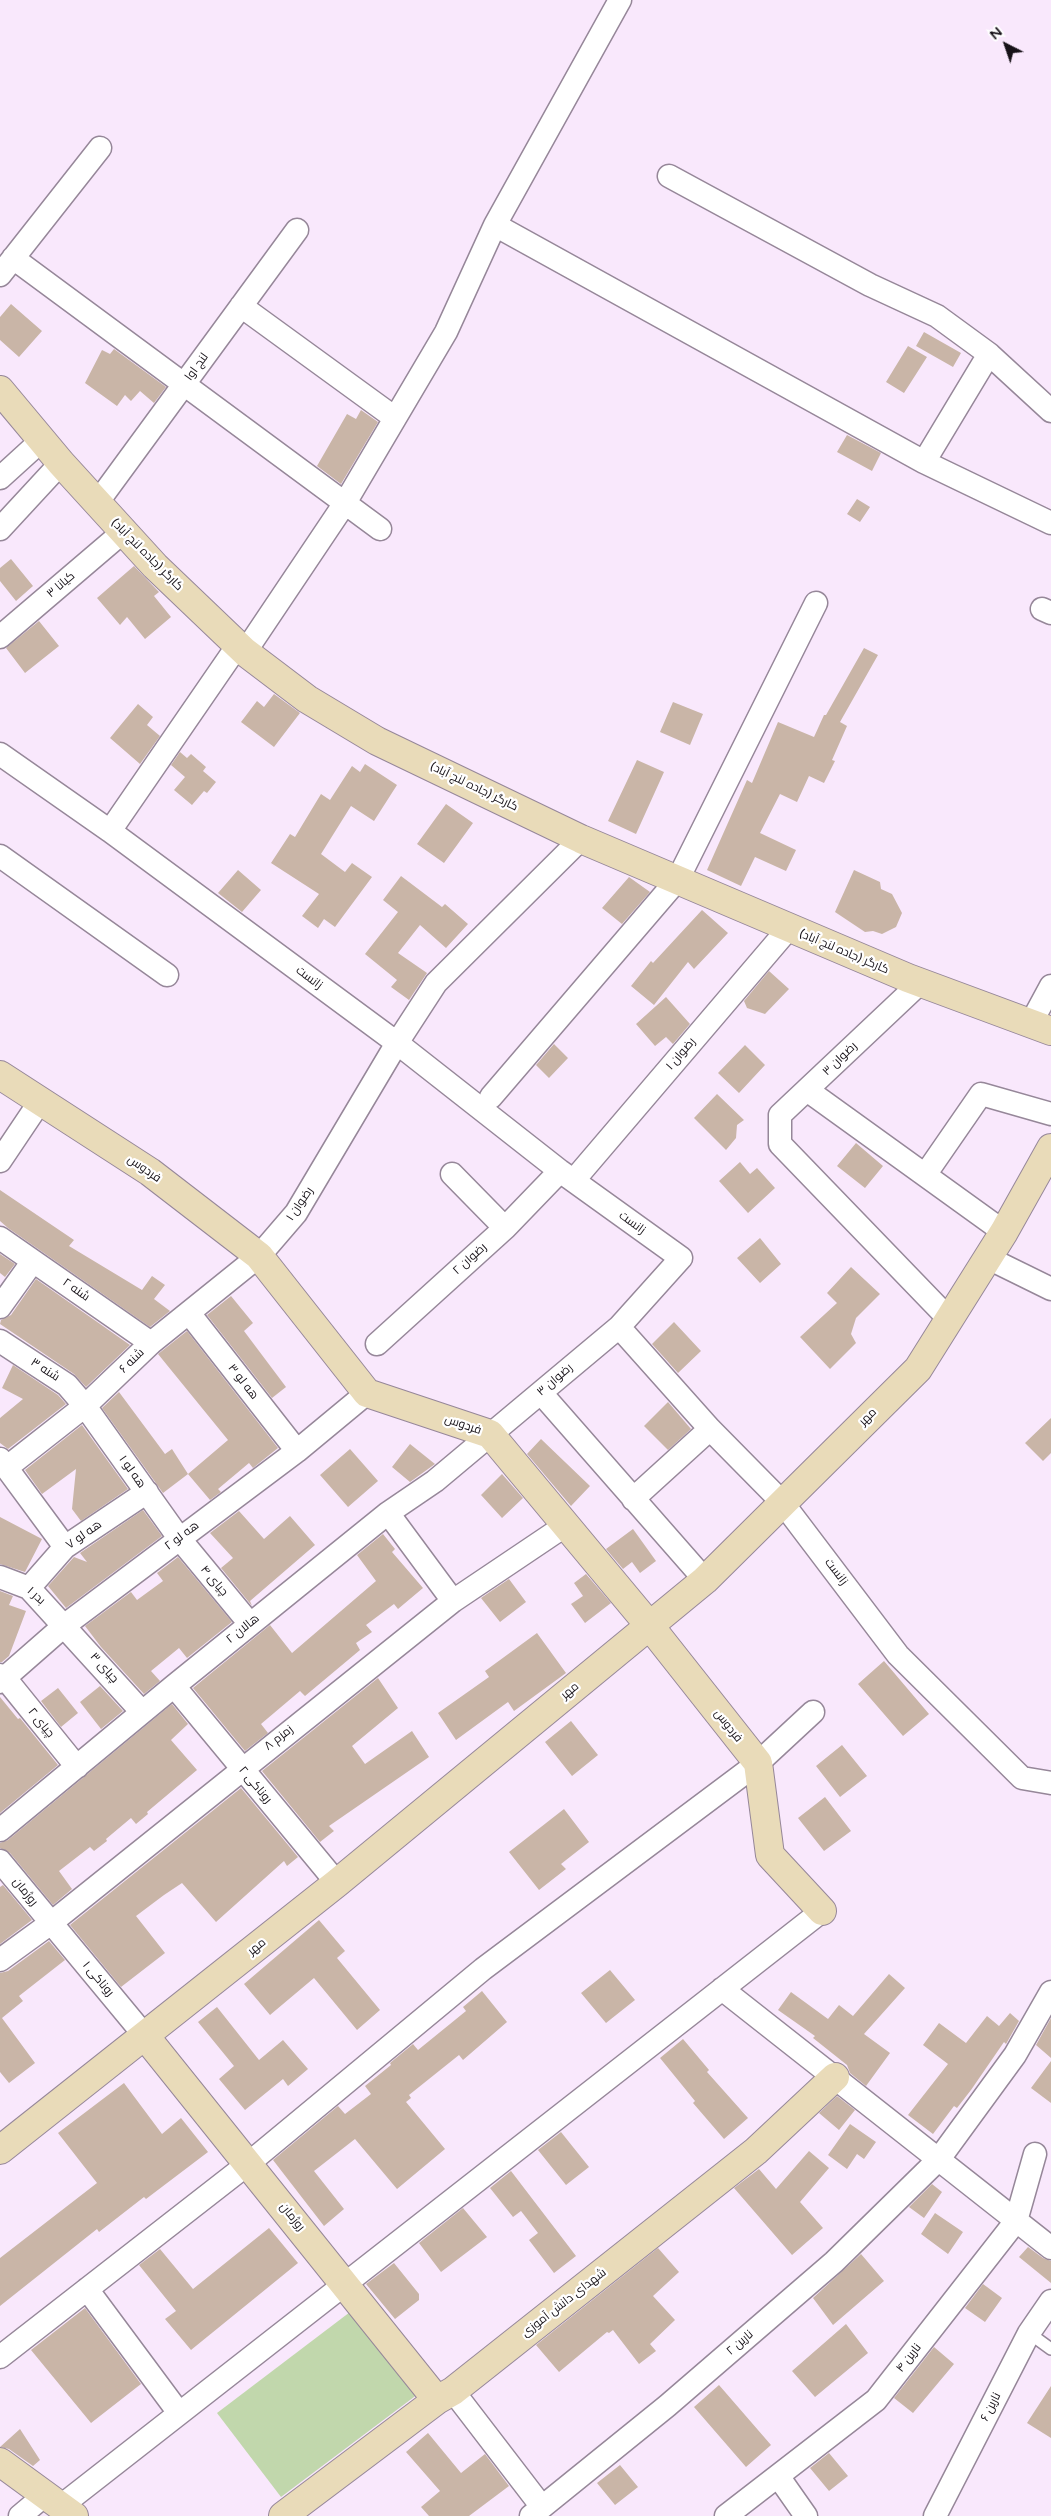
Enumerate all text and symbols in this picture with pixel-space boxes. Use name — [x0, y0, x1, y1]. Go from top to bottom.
north arrow — [981, 20, 1031, 70]
text: N — [986, 23, 1006, 43]
street label: لنج اوا — [182, 350, 212, 384]
street label: کارگر (جاده لنج آباد) — [108, 516, 186, 594]
street label: کیانا ۳ — [44, 569, 78, 601]
street label: کارگر (جاده لنج آباد) — [428, 760, 520, 814]
street label: کارگر (جاده لنج آباد) — [797, 927, 891, 977]
street label: زانست — [293, 963, 325, 993]
street label: رضوان ۱ — [663, 1035, 699, 1073]
street label: رضوان ۳ — [820, 1039, 860, 1079]
street label: فردوس — [124, 1152, 164, 1186]
street label: رضوان ۱ — [283, 1184, 317, 1224]
street label: زانست — [616, 1208, 648, 1238]
street label: رضوان ۲ — [450, 1240, 490, 1278]
street label: شنه ۲ — [60, 1276, 92, 1304]
street label: شنه ۶ — [116, 1346, 148, 1376]
street label: شنه ۳ — [28, 1355, 62, 1385]
street label: هه لو ۳ — [225, 1361, 261, 1403]
street label: رضوان ۳ — [534, 1361, 576, 1399]
street label: مهر — [856, 1405, 880, 1429]
street label: فردوس — [443, 1412, 483, 1438]
street label: هه لو ۱ — [115, 1453, 149, 1491]
street label: هه لو ۷ — [63, 1518, 105, 1552]
street label: هه لو ۲ — [162, 1518, 202, 1554]
street label: زانست — [821, 1556, 851, 1588]
street label: چیای ۴ — [197, 1563, 231, 1599]
street label: بدر ۱ — [24, 1584, 48, 1608]
street label: هالان ۲ — [224, 1611, 262, 1647]
street label: چیای ۳ — [87, 1650, 121, 1686]
street label: مهر — [558, 1679, 582, 1703]
street label: چیای ۲ — [25, 1705, 57, 1741]
street label: فردوس — [711, 1707, 745, 1745]
street label: زمزم ۸ — [262, 1722, 296, 1754]
street label: روناکی ۲ — [235, 1764, 275, 1806]
street label: روژمان — [9, 1875, 41, 1909]
street label: مهر — [245, 1935, 269, 1959]
street label: روناکی ۱ — [79, 1959, 117, 1999]
street label: روژمان — [276, 2200, 308, 2234]
street label: شهدای دانش آموزی — [519, 2265, 609, 2341]
street label: نارین ۲ — [724, 2327, 756, 2359]
street label: نارین ۴ — [893, 2341, 925, 2375]
street label: نارین ۶ — [978, 2390, 1004, 2424]

